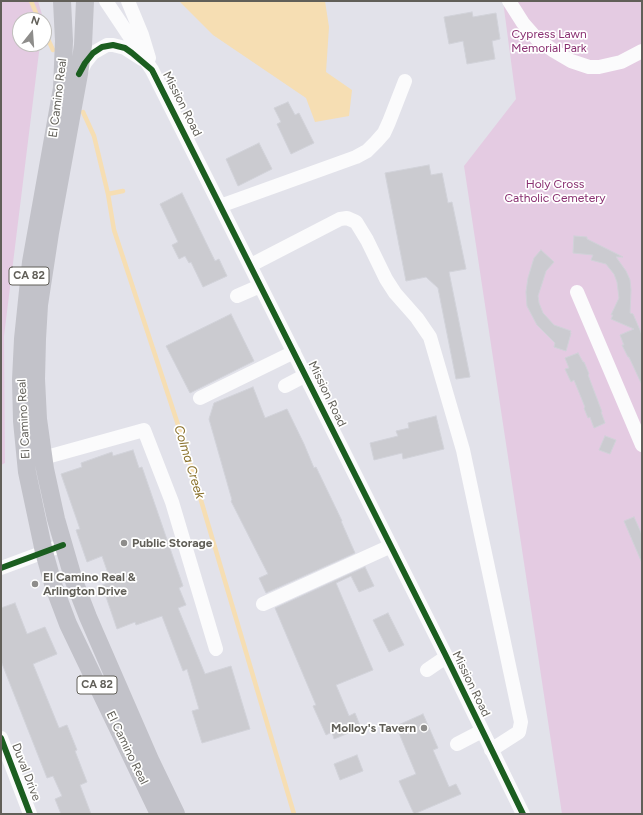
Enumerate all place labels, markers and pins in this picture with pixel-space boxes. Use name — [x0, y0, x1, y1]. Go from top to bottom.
place label: Public Storage — [132, 536, 212, 550]
marker: Public Storage — [119, 538, 129, 548]
place label: El Camino Real & Arlington Drive — [43, 570, 136, 598]
marker: El Camino Real & Arlington Drive — [30, 579, 40, 589]
place label: Molloy's Tavern — [331, 721, 416, 735]
marker: Molloy's Tavern — [419, 723, 429, 733]

